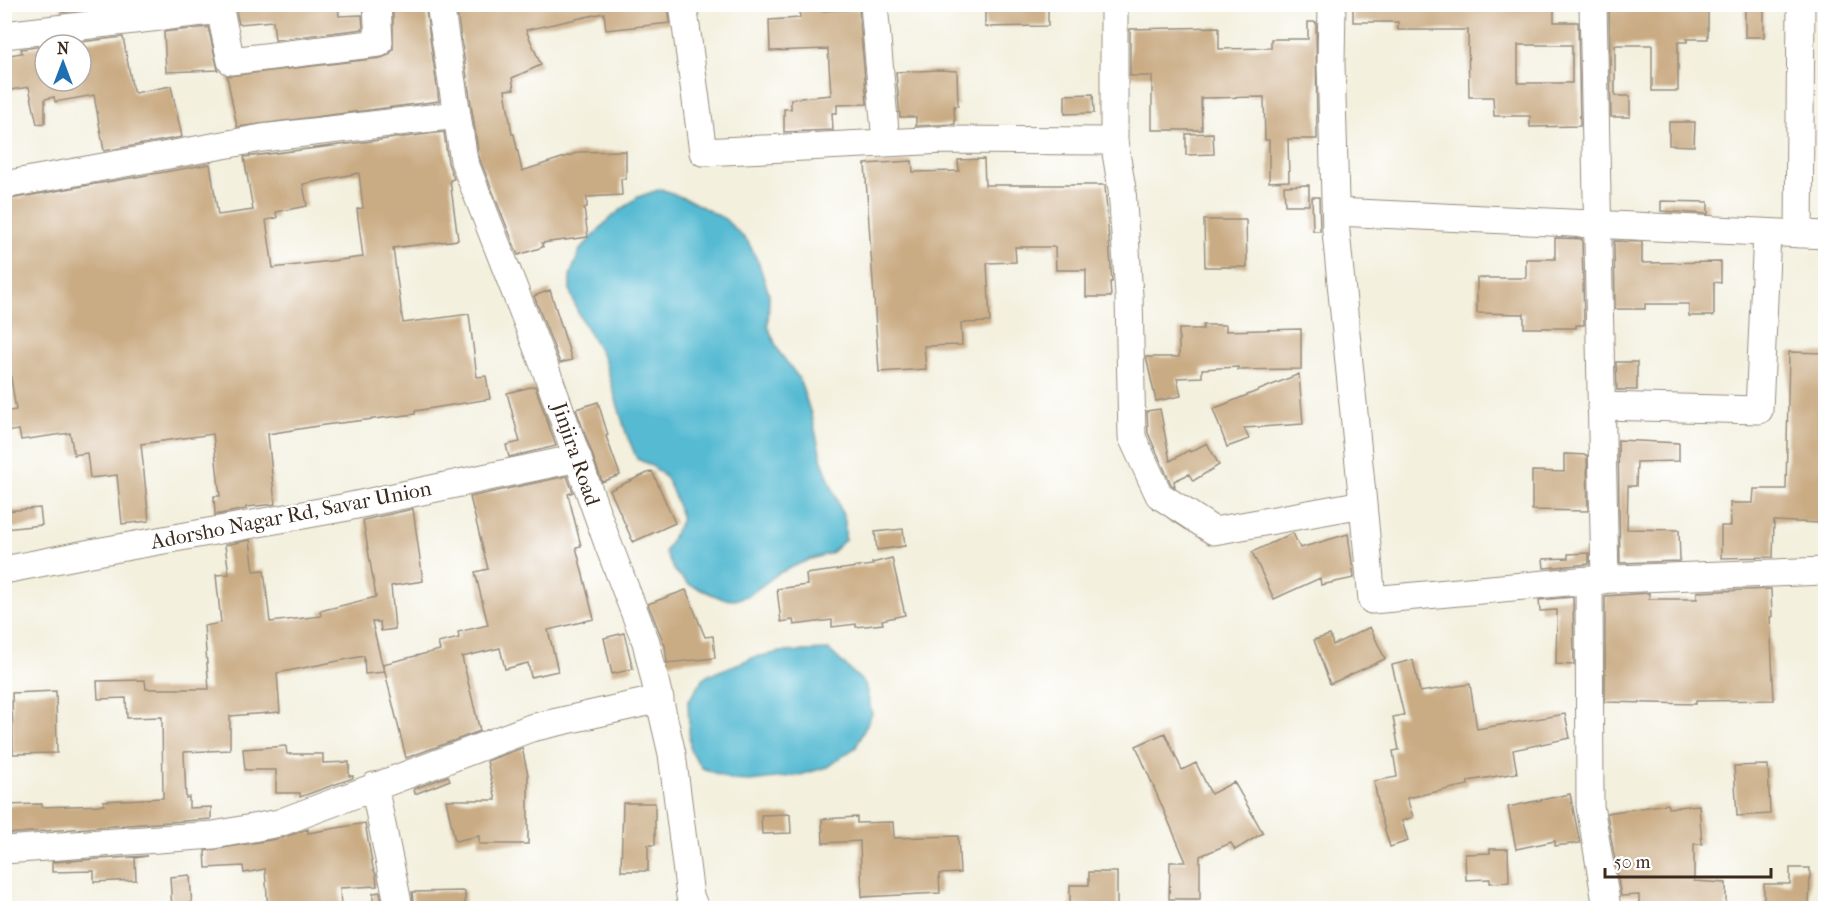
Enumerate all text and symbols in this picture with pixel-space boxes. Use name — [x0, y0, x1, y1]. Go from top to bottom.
north arrow — [33, 33, 93, 93]
text: N — [57, 39, 70, 58]
street label: Jinjira Road — [547, 397, 605, 509]
street label: Adorsho Nagar Rd, Savar Union — [148, 476, 433, 554]
scale bar — [1605, 841, 1772, 879]
text: 50 m — [1614, 852, 1651, 873]

